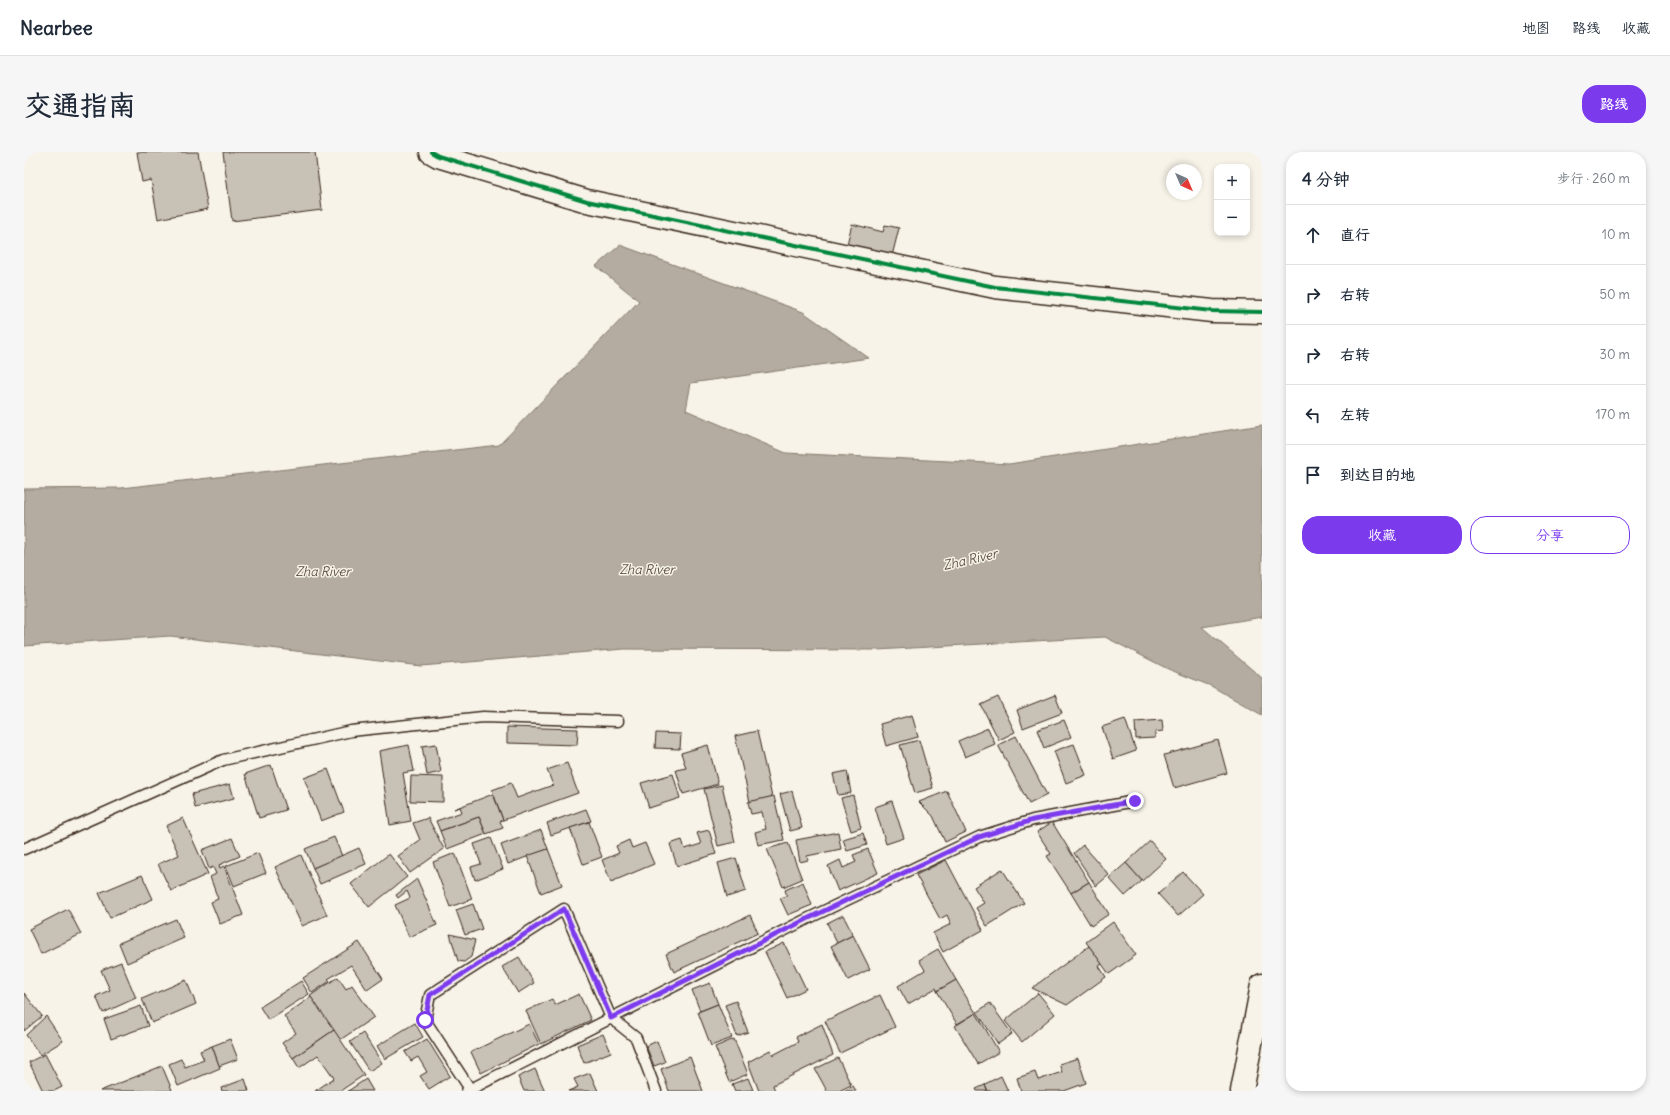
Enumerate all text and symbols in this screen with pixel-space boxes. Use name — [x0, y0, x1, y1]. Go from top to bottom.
text: Nearbee — [20, 16, 93, 40]
text: 地图 — [1522, 19, 1550, 37]
text: 路线 — [1572, 19, 1600, 37]
text: 收藏 — [1622, 19, 1650, 37]
button: 路线 — [1582, 85, 1646, 123]
text: 交通指南 — [24, 87, 136, 123]
north arrow — [1166, 164, 1202, 200]
map controls — [1214, 164, 1250, 236]
button: + — [1214, 164, 1250, 200]
text: 4 分钟 — [1302, 168, 1350, 190]
text: 步行 · 260 m — [1557, 170, 1630, 187]
button: − — [1214, 200, 1250, 236]
icon: ahead — [1302, 224, 1324, 246]
text: 直行 — [1340, 225, 1370, 244]
text: 10 m — [1602, 226, 1630, 243]
icon: right — [1302, 284, 1324, 306]
text: 右转 — [1340, 285, 1370, 304]
text: 50 m — [1599, 286, 1630, 303]
icon: right — [1302, 344, 1324, 366]
text: 右转 — [1340, 345, 1370, 364]
text: 30 m — [1600, 346, 1630, 363]
icon: left — [1302, 404, 1324, 426]
text: 左转 — [1340, 405, 1370, 424]
text: 170 m — [1595, 406, 1630, 423]
icon: arrive — [1302, 464, 1324, 486]
text: 到达目的地 — [1340, 465, 1415, 484]
button: 收藏 — [1302, 516, 1462, 554]
button: 分享 — [1470, 516, 1630, 554]
water label: Zha River — [941, 545, 1001, 574]
water label: Zha River — [619, 561, 676, 578]
water label: Zha River — [295, 563, 352, 580]
route end — [1126, 792, 1144, 810]
route start — [416, 1011, 434, 1029]

